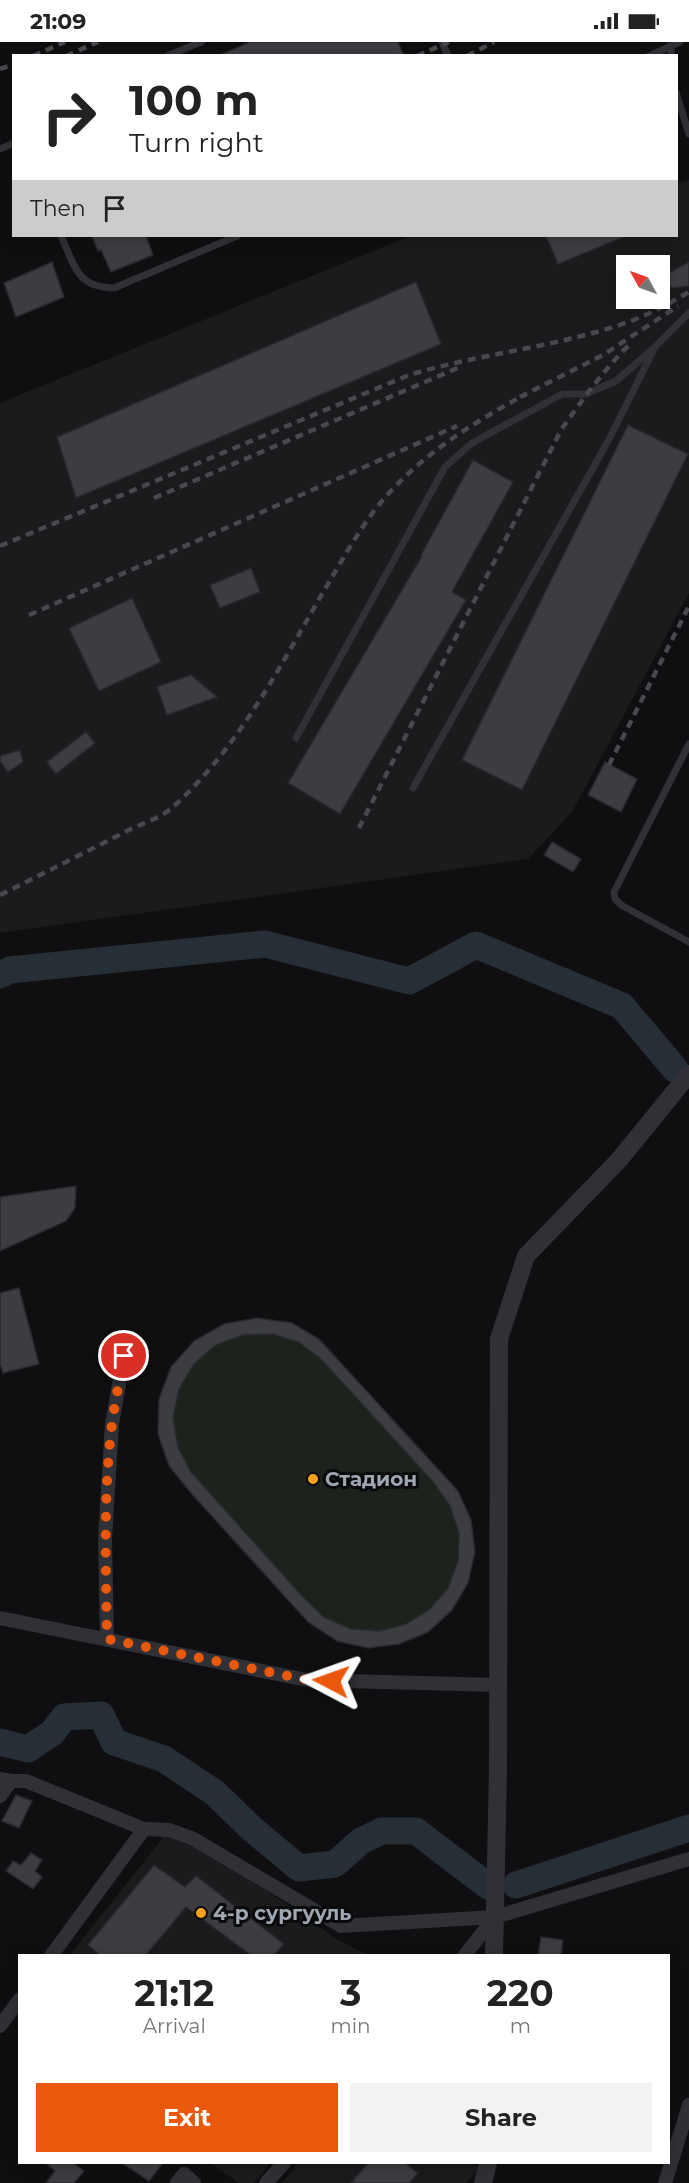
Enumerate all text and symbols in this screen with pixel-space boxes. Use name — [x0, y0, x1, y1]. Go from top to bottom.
text: 21:09 — [30, 8, 86, 35]
text: 100 m — [129, 74, 258, 126]
icon: right — [30, 78, 108, 156]
text: Turn right — [129, 126, 264, 159]
icon: arrive — [98, 192, 131, 225]
text: Then — [30, 195, 86, 222]
north arrow — [616, 255, 670, 309]
map controls — [616, 255, 670, 309]
pin — [98, 1330, 149, 1381]
icon: arrive — [107, 1339, 140, 1372]
place label: Стадион — [325, 1467, 417, 1491]
marker: Стадион — [306, 1472, 320, 1486]
position arrow — [299, 1649, 363, 1713]
place label: 4-р сургууль — [213, 1901, 351, 1925]
marker: 4-р сургууль — [194, 1906, 208, 1920]
text: 21:12 — [134, 1971, 214, 2015]
text: 3 — [340, 1971, 361, 2015]
text: 220 — [487, 1971, 554, 2015]
text: Arrival — [143, 2014, 206, 2038]
text: min — [331, 2014, 371, 2038]
text: m — [510, 2014, 531, 2038]
button: Exit — [36, 2083, 338, 2152]
button: Share — [350, 2083, 652, 2152]

